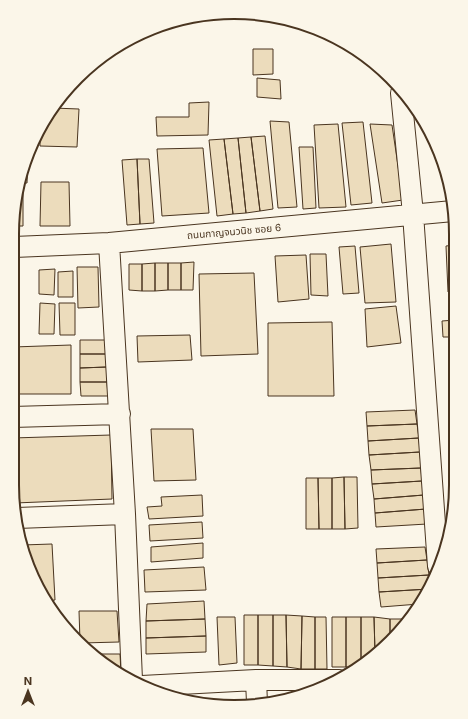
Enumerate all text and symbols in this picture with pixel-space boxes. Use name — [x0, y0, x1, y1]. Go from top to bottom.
street label: ถนนกาญจนวนิช ซอย 6 — [186, 221, 282, 241]
north arrow — [8, 671, 48, 711]
text: N — [24, 674, 32, 688]

